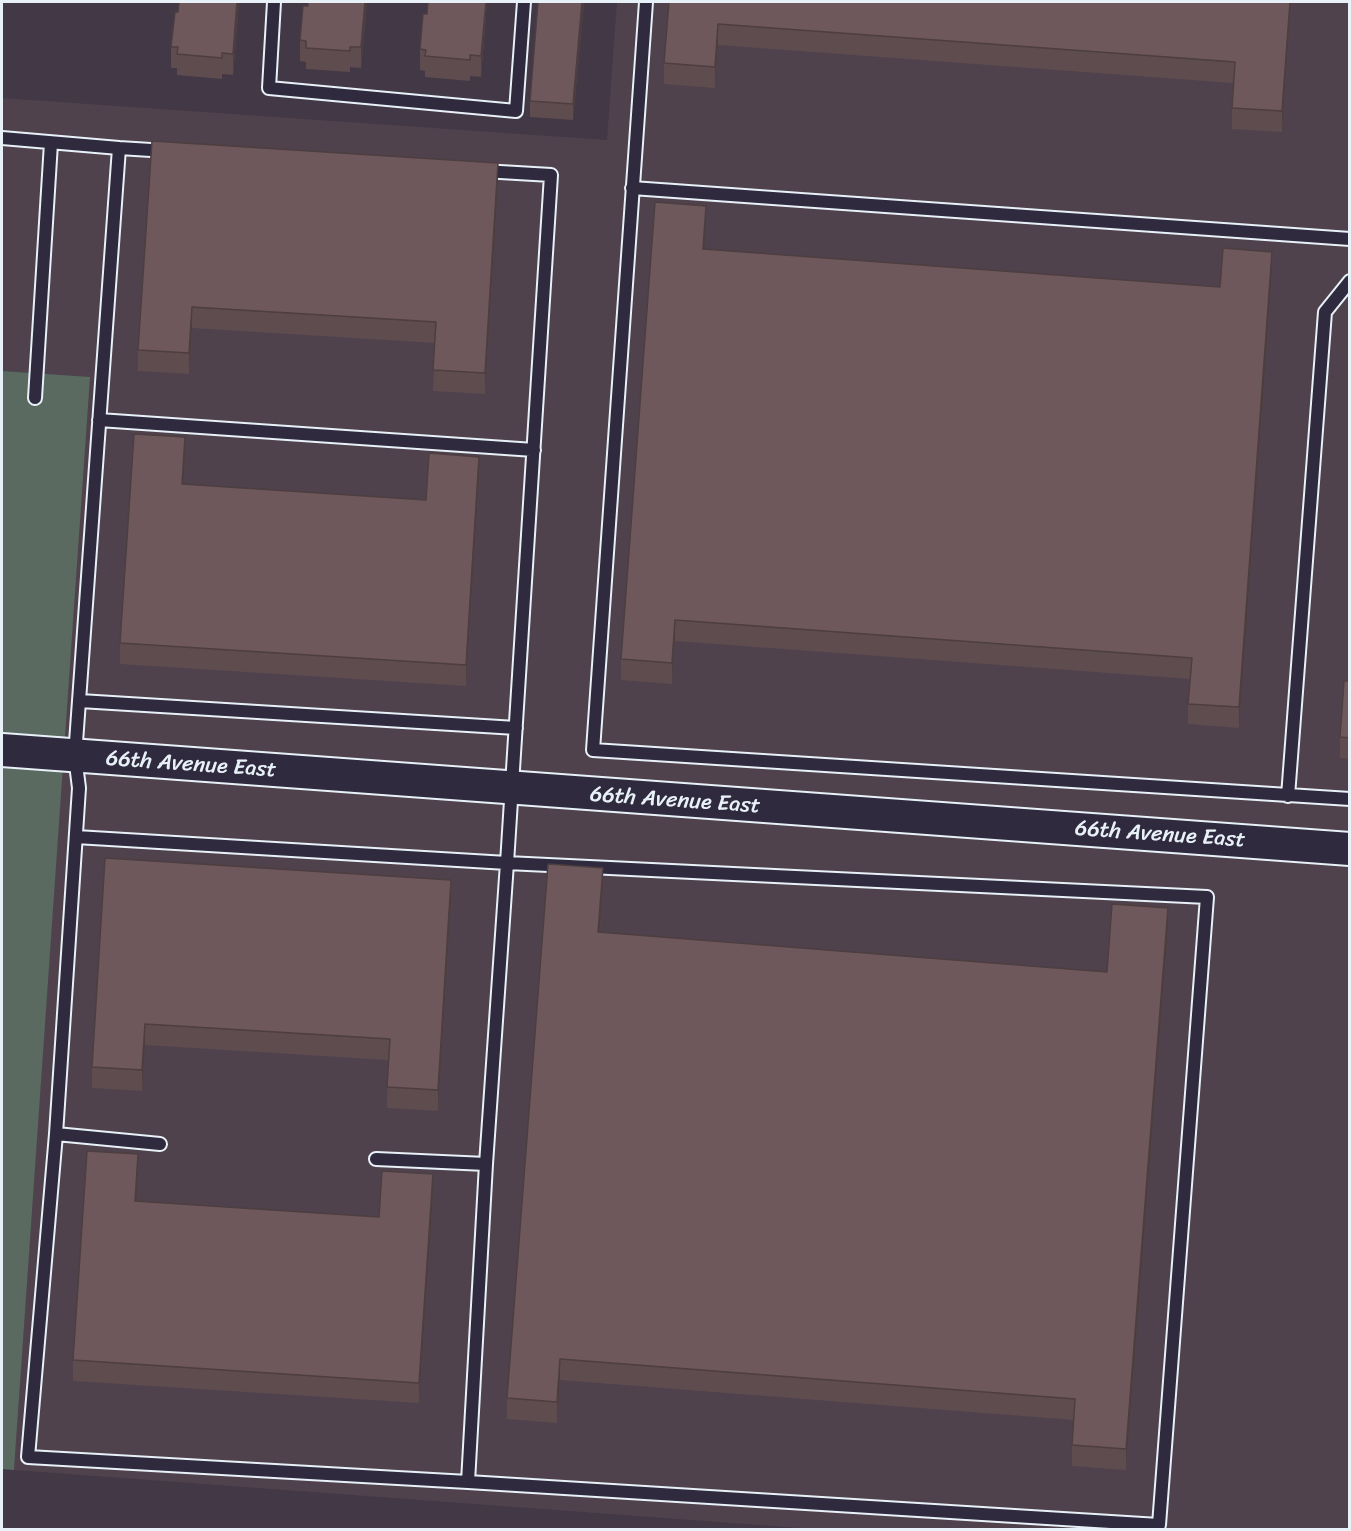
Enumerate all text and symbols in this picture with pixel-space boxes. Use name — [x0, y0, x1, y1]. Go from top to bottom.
street label: 66th Avenue East — [105, 746, 277, 784]
street label: 66th Avenue East — [589, 782, 761, 820]
street label: 66th Avenue East — [1074, 816, 1246, 854]

